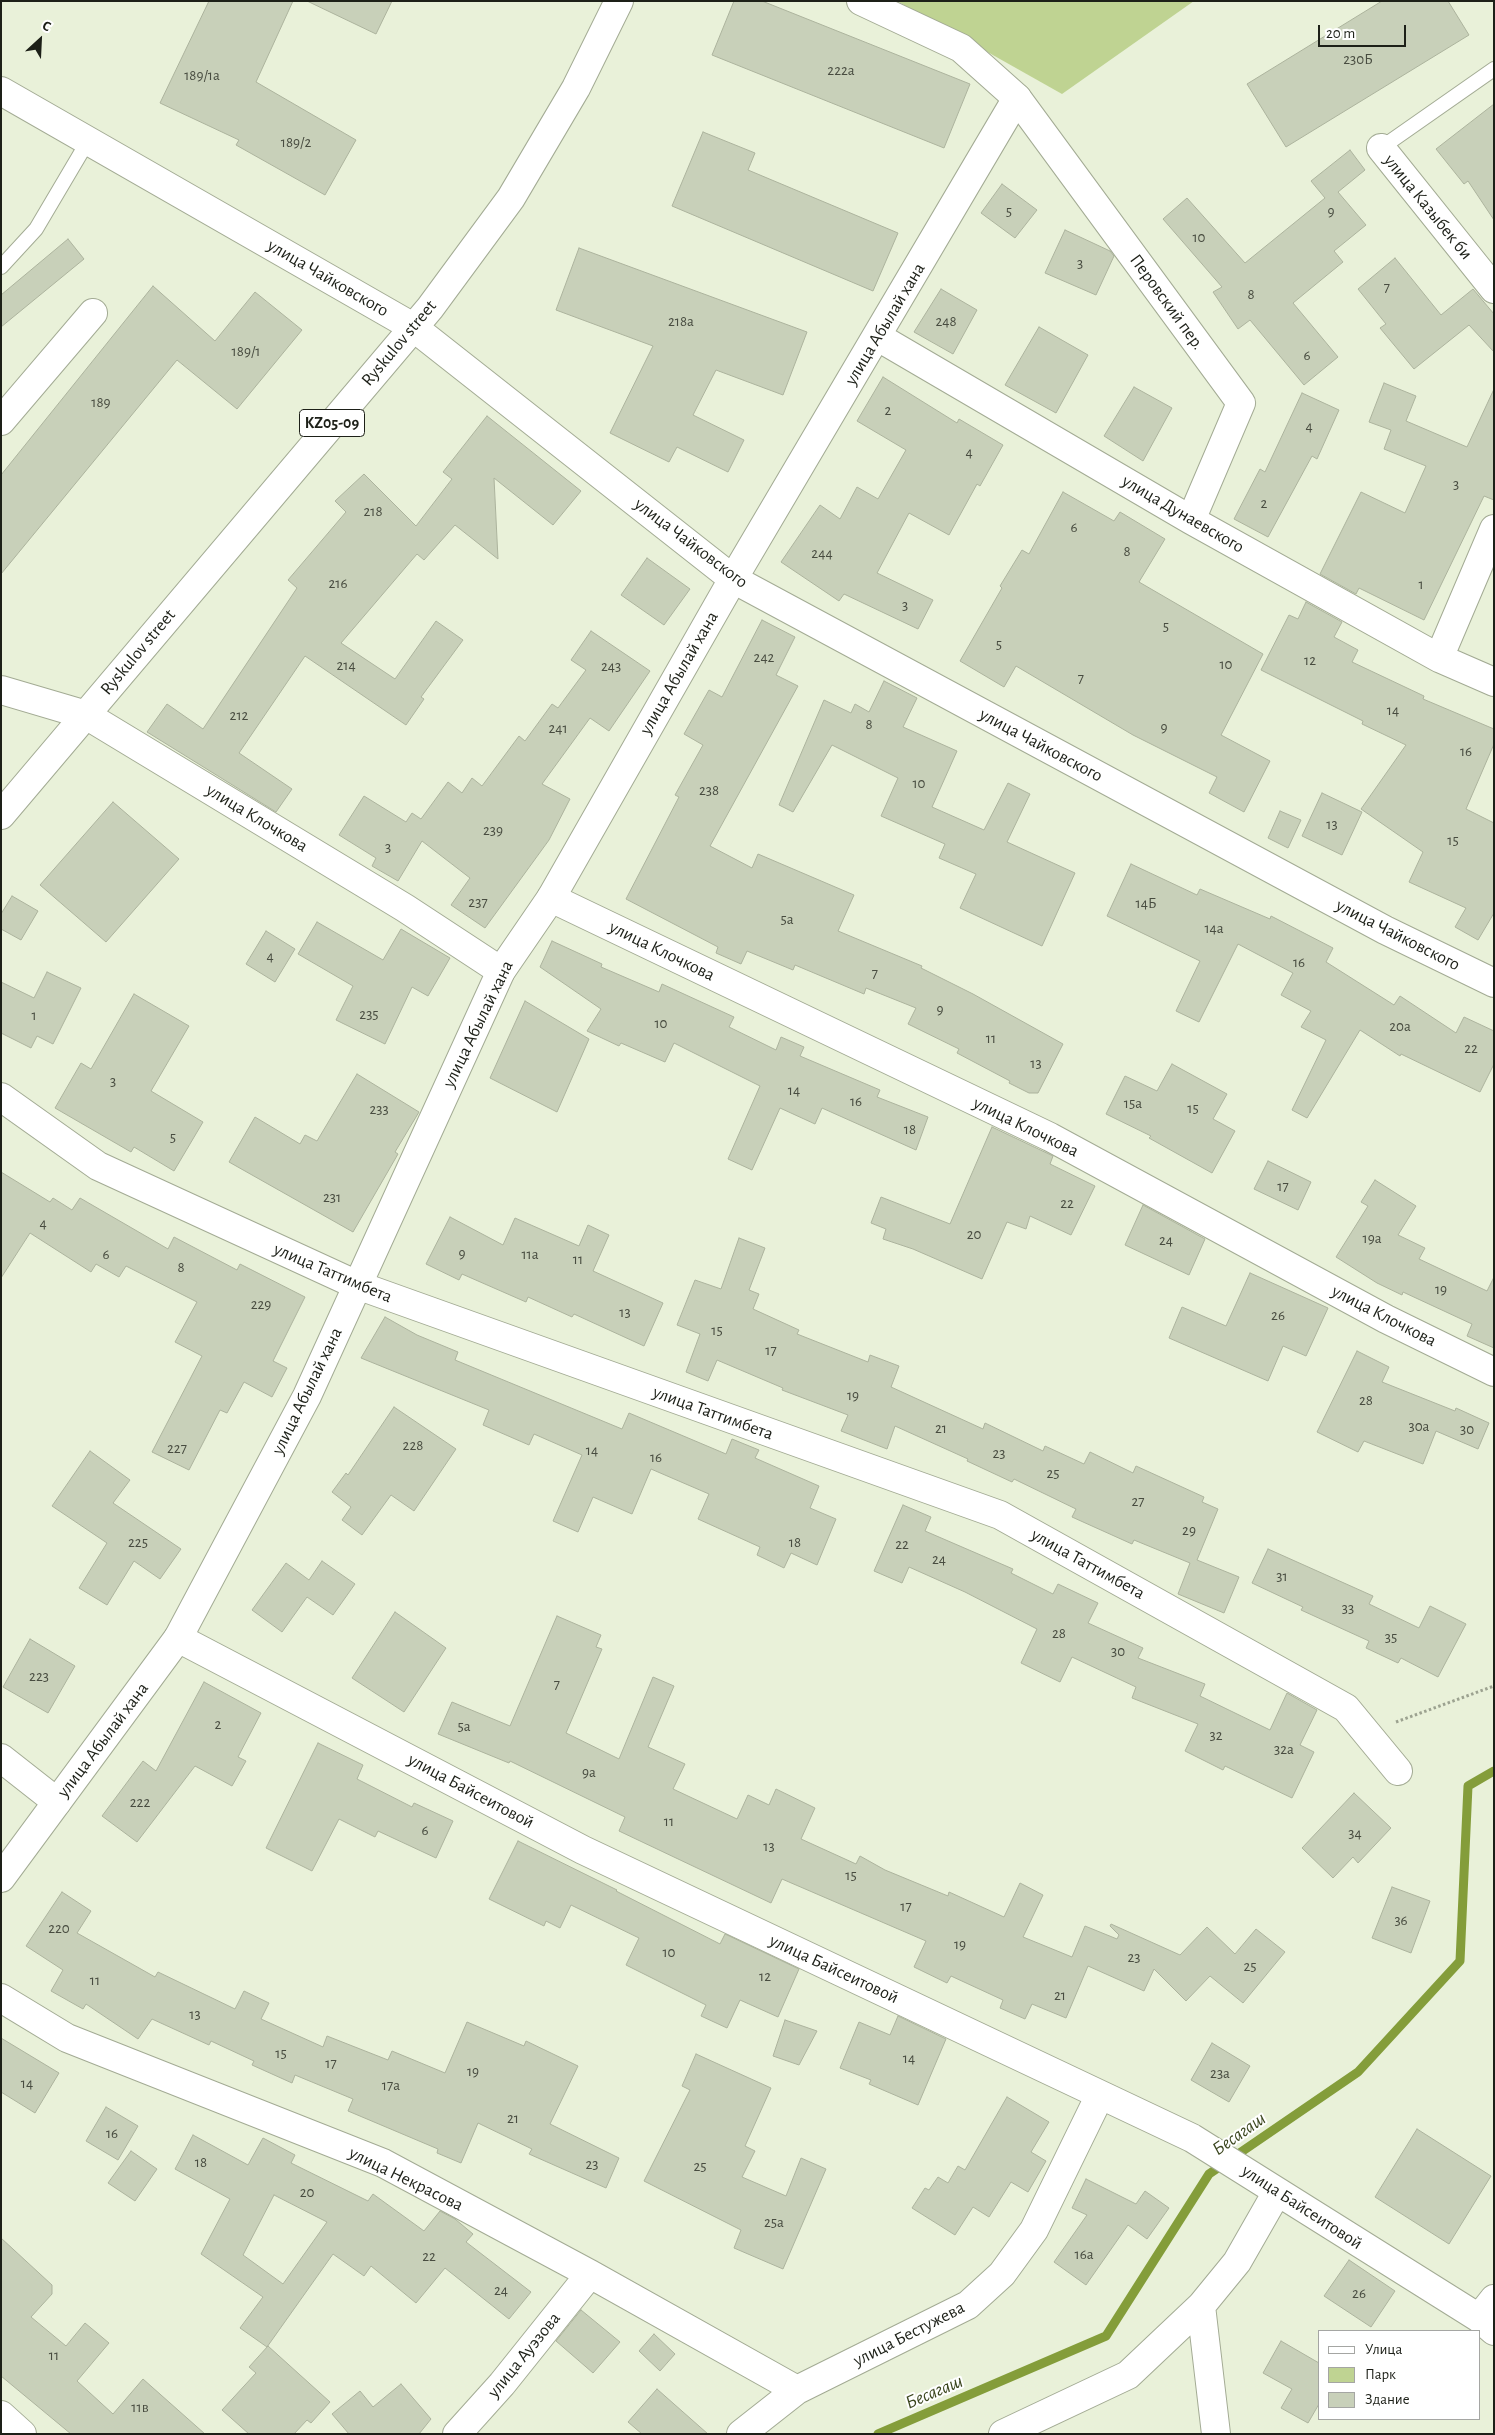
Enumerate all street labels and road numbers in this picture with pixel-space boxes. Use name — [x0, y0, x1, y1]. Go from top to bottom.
street label: улица Казыбек би — [1379, 150, 1477, 264]
street label: улица Чайковского — [263, 235, 393, 321]
street label: Перовский пер. — [1125, 250, 1209, 354]
street label: улица Абылай хана — [840, 259, 930, 389]
street label: Ryskulov street — [357, 296, 441, 390]
road number: KZ05-09 — [300, 409, 364, 436]
street label: улица Дунаевского — [1118, 470, 1248, 558]
street label: улица Чайковского — [630, 493, 752, 593]
street label: Ryskulov street — [96, 605, 180, 699]
street label: улица Абылай хана — [635, 608, 723, 738]
street label: улица Чайковского — [976, 703, 1106, 787]
street label: улица Клочкова — [202, 779, 312, 857]
street label: улица Чайковского — [1332, 894, 1464, 976]
street label: улица Клочкова — [606, 916, 718, 986]
street label: улица Абылай хана — [438, 957, 518, 1091]
street label: улица Клочкова — [970, 1092, 1082, 1162]
street label: улица Таттимбета — [271, 1238, 395, 1308]
street label: улица Клочкова — [1328, 1280, 1440, 1352]
street label: улица Абылай хана — [267, 1324, 347, 1458]
street label: улица Таттимбета — [650, 1381, 776, 1445]
street label: улица Таттимбета — [1027, 1524, 1149, 1604]
street label: улица Абылай хана — [53, 1678, 153, 1802]
street label: улица Байсеитовой — [404, 1749, 538, 1833]
street label: улица Байсеитовой — [766, 1930, 902, 2008]
street label: улица Некрасова — [345, 2142, 467, 2216]
street label: улица Байсеитовой — [1237, 2160, 1367, 2254]
street label: улица Бестужева — [850, 2297, 968, 2371]
street label: улица Ауэзова — [483, 2308, 565, 2402]

